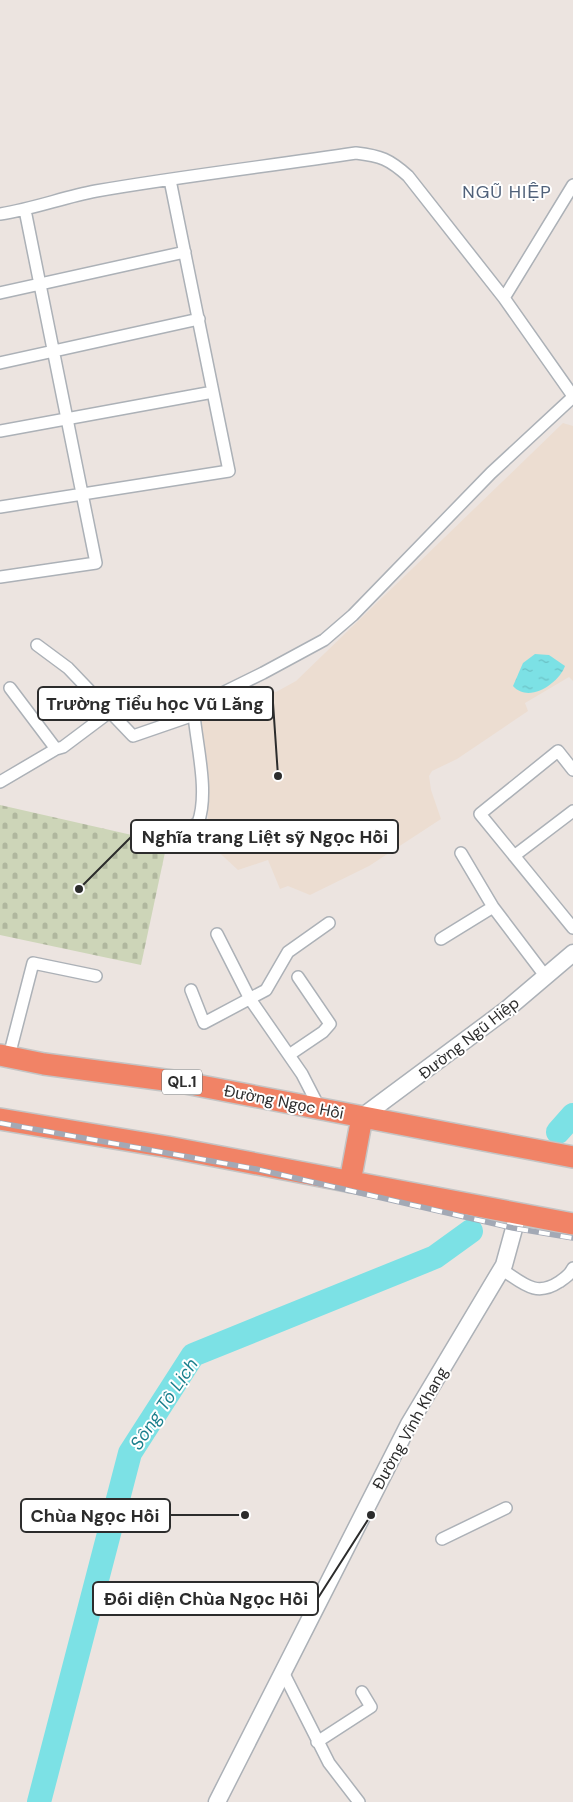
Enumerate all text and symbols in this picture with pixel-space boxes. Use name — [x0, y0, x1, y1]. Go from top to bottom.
district label: NGŨ HIỆP — [462, 180, 552, 204]
callout: Trường Tiểu học Vũ Lăng — [38, 687, 273, 720]
text: Trường Tiểu học Vũ Lăng — [46, 692, 264, 716]
callout: Nghĩa trang Liệt sỹ Ngọc Hồi — [131, 820, 398, 853]
text: Nghĩa trang Liệt sỹ Ngọc Hồi — [142, 825, 388, 849]
street label: Đường Ngũ Hiệp — [414, 992, 524, 1084]
road number: QL.1 — [162, 1070, 202, 1094]
street label: Đường Ngọc Hồi — [222, 1080, 346, 1124]
water label: Sông Tô Lịch — [125, 1354, 203, 1454]
street label: Đường Vĩnh Khang — [368, 1363, 452, 1493]
callout: Chùa Ngọc Hồi — [21, 1499, 170, 1532]
text: Chùa Ngọc Hồi — [30, 1504, 160, 1528]
callout: Đối diện Chùa Ngọc Hồi — [93, 1582, 318, 1615]
text: Đối diện Chùa Ngọc Hồi — [104, 1587, 308, 1611]

